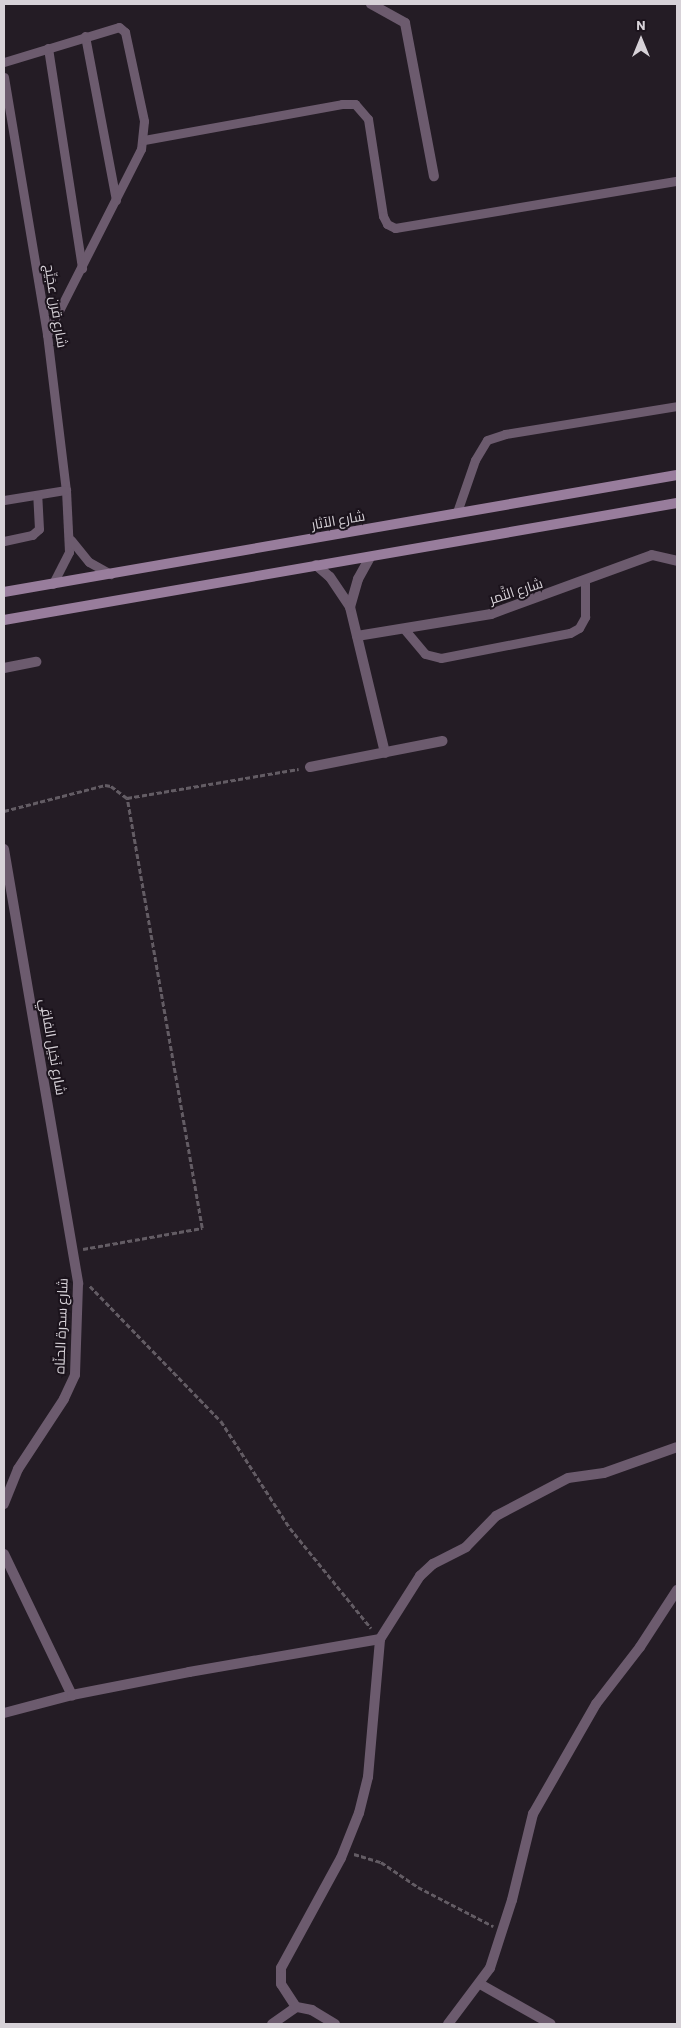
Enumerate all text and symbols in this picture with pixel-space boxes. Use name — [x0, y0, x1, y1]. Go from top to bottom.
north arrow — [616, 15, 666, 65]
text: N — [636, 16, 646, 33]
street label: شارع قرن عجَيِّج — [41, 263, 71, 349]
street label: شارع الآثار — [310, 507, 366, 533]
street label: شارع التَّمر — [487, 574, 545, 608]
street label: شارع نَخِيل الفاقِي — [36, 997, 70, 1097]
street label: شارع سدرة الحنّاه — [51, 1278, 71, 1374]

